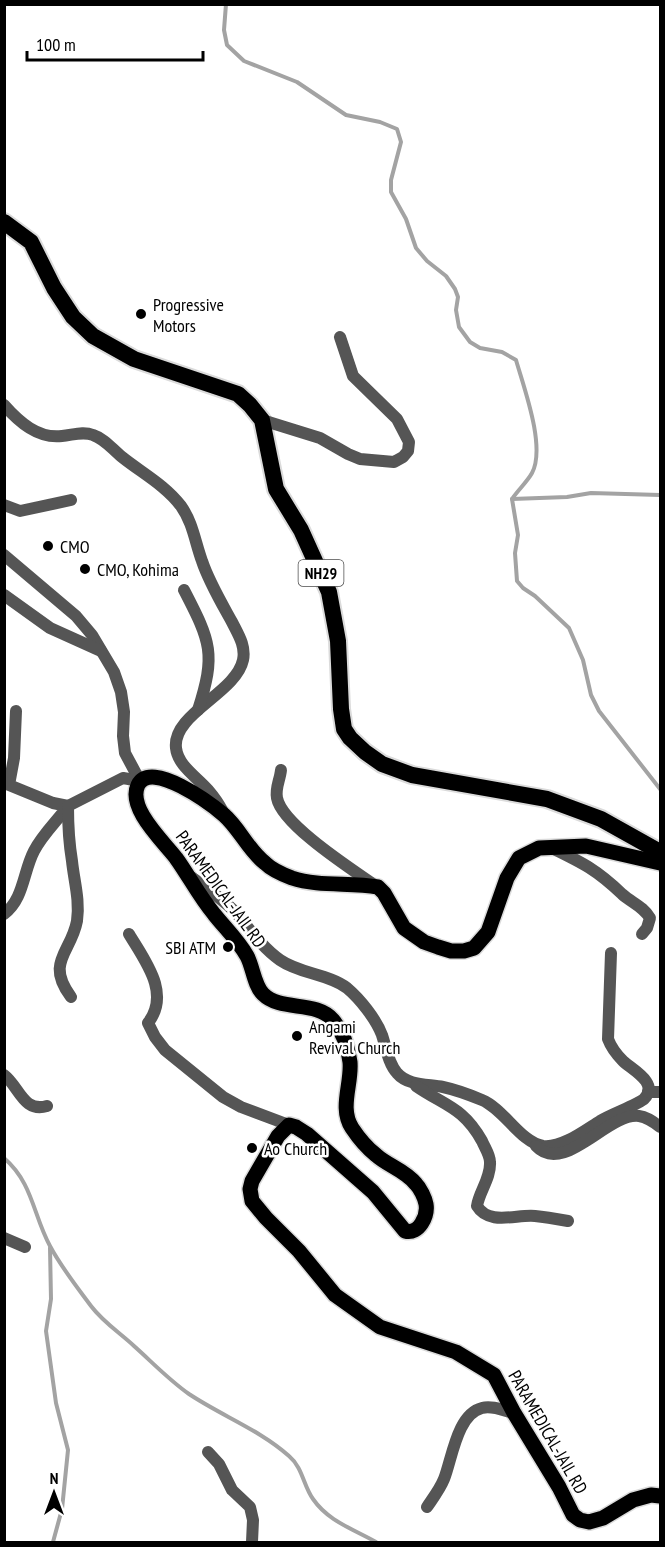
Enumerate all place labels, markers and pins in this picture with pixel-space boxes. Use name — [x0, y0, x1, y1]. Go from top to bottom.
place label: Progressive Motors — [153, 293, 224, 337]
marker: Progressive Motors — [134, 307, 148, 321]
place label: CMO — [60, 535, 90, 558]
marker: CMO — [41, 539, 55, 553]
place label: CMO, Kohima — [97, 558, 179, 581]
marker: CMO, Kohima — [78, 562, 92, 576]
place label: SBI ATM — [165, 936, 216, 959]
marker: SBI ATM — [221, 940, 235, 954]
place label: Angami Revival Church — [309, 1015, 400, 1059]
marker: Angami Revival Church — [290, 1029, 304, 1043]
place label: Ao Church — [264, 1137, 327, 1160]
marker: Ao Church — [245, 1141, 259, 1155]

